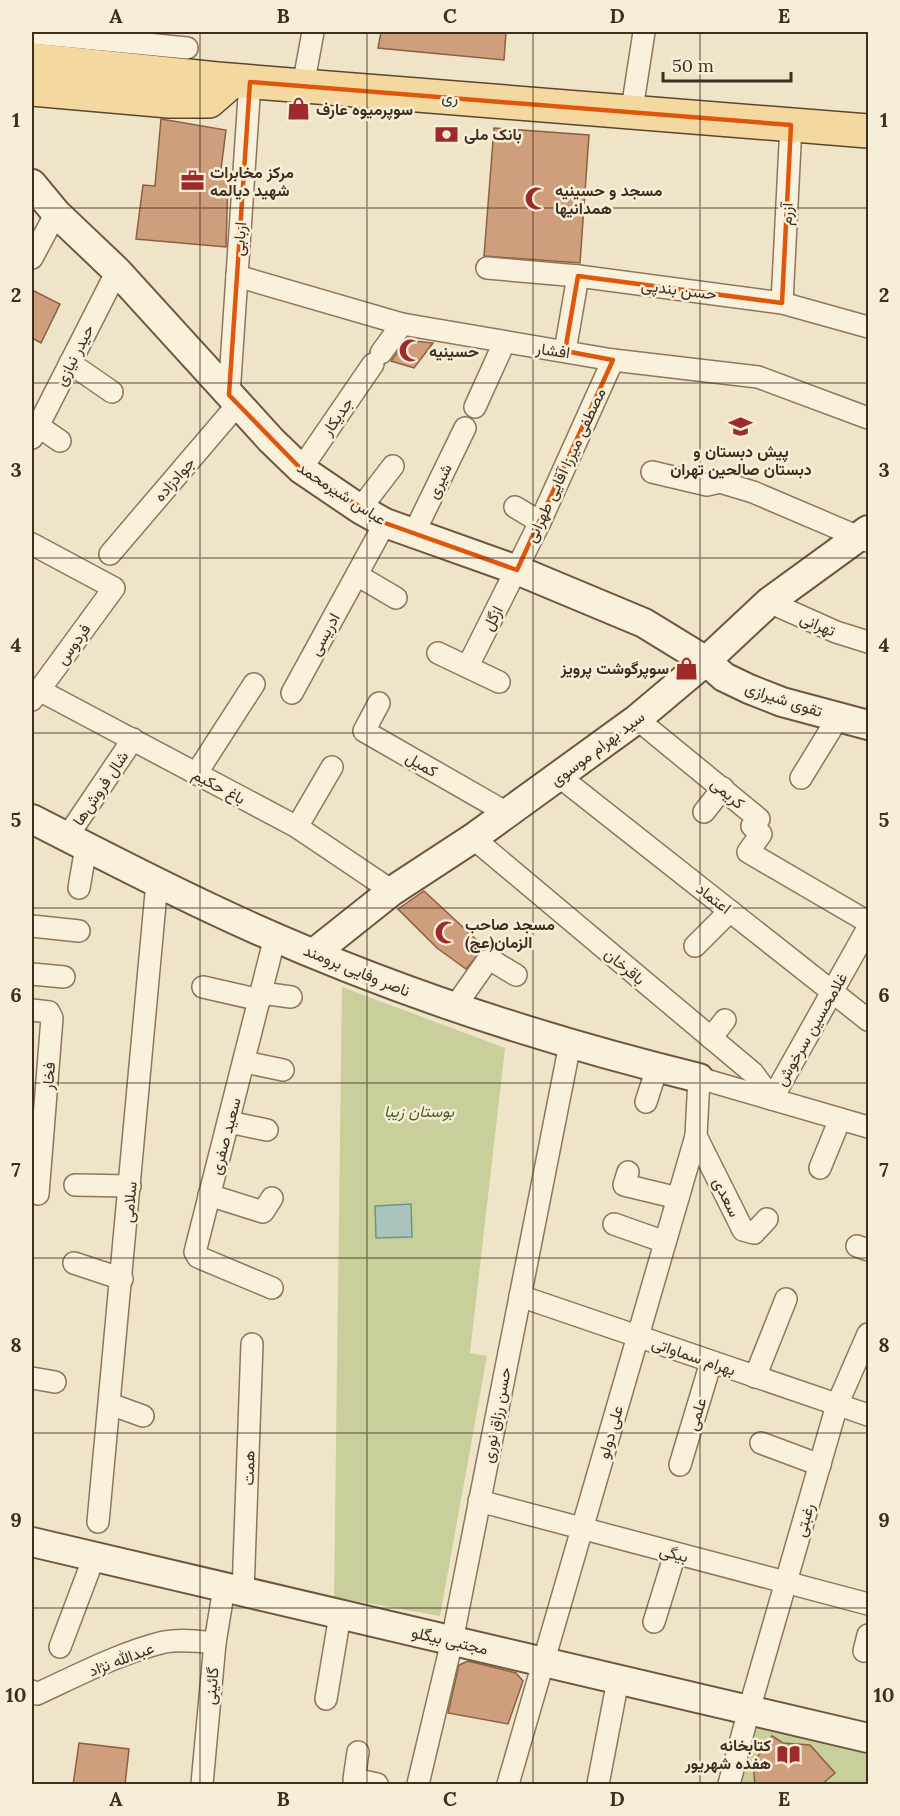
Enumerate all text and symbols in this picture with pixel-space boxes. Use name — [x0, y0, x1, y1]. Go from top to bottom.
text: A — [109, 3, 123, 28]
text: B — [276, 3, 290, 28]
text: C — [443, 3, 457, 28]
text: D — [609, 3, 625, 28]
text: E — [778, 3, 790, 28]
scale bar — [663, 45, 790, 83]
text: 50 m — [672, 54, 714, 77]
street label: ری — [441, 86, 459, 109]
shop icon: سوپرمیوه عارف — [285, 96, 311, 122]
place label: سوپرمیوه عارف — [316, 99, 413, 121]
text: 1 — [12, 107, 20, 132]
text: 1 — [880, 107, 888, 132]
bank icon: بانک ملی — [433, 121, 459, 147]
place label: بانک ملی — [464, 124, 522, 144]
place label: مرکز مخابرات شهید دیالمه — [210, 162, 294, 201]
office icon: مرکز مخابرات شهید دیالمه — [179, 168, 205, 194]
place label: مسجد و حسینیه همدانیها — [555, 180, 663, 219]
mosque icon: مسجد و حسینیه همدانیها — [524, 186, 550, 212]
street label: آزرم — [775, 201, 798, 226]
street label: اربابی — [228, 221, 251, 257]
street label: حسن بندپی — [640, 274, 718, 306]
text: 2 — [11, 282, 21, 307]
text: 2 — [879, 282, 889, 307]
street label: حیدر نیازی — [50, 321, 99, 389]
mosque icon: حسینیه — [398, 338, 424, 364]
street label: افشار — [534, 338, 571, 363]
place label: حسینیه — [429, 341, 479, 361]
street label: مصطفی میرزا آقایی طهرانی — [520, 384, 611, 546]
street label: جدیکار — [316, 393, 358, 440]
school or university icon: پیش دبستان و دبستان صالحین تهران — [728, 413, 754, 439]
place label: پیش دبستان و دبستان صالحین تهران — [670, 441, 812, 480]
street label: جوادزاده — [149, 452, 200, 506]
text: 3 — [10, 457, 22, 482]
street label: عباس شیرمحمد — [293, 457, 390, 530]
text: 3 — [878, 457, 890, 482]
street label: شیری — [422, 460, 457, 502]
street label: ازگل — [477, 602, 508, 634]
street label: تهرانی — [797, 608, 839, 641]
street label: ادریسی — [304, 609, 345, 659]
street label: فردوس — [51, 620, 95, 669]
text: 4 — [11, 632, 22, 657]
text: 4 — [879, 632, 890, 657]
shop icon: سوپرگوشت پرویز — [674, 655, 700, 681]
place label: سوپرگوشت پرویز — [560, 658, 669, 680]
street label: تقوی شیرازی — [742, 677, 825, 722]
street label: سید بهرام موسوی — [546, 706, 649, 791]
street label: شال فروش‌ها — [68, 747, 133, 830]
street label: کمیل — [402, 747, 441, 782]
street label: باغ حکیم — [188, 764, 249, 810]
street label: کریمی — [706, 773, 749, 814]
text: 5 — [11, 807, 22, 832]
text: 5 — [879, 807, 890, 832]
street label: اعتماد — [693, 878, 735, 918]
place label: مسجد صاحب الزمان(عج) — [465, 914, 555, 954]
mosque icon: مسجد صاحب الزمان(عج) — [434, 920, 460, 946]
street label: ناصر وفایی برومند — [300, 940, 413, 1001]
street label: باقرخان — [600, 943, 649, 989]
street label: غلامحسین سرخوش — [771, 969, 852, 1090]
text: 6 — [10, 982, 22, 1007]
text: 6 — [878, 982, 890, 1007]
street label: فخار — [37, 1061, 60, 1092]
street label: سعید صفری — [205, 1095, 246, 1177]
park label: بوستان زیبا — [384, 1101, 455, 1122]
text: 7 — [11, 1157, 21, 1182]
text: 7 — [879, 1157, 889, 1182]
street label: سعدی — [708, 1174, 745, 1221]
street label: سلامی — [117, 1180, 142, 1224]
text: 8 — [10, 1332, 22, 1357]
street label: بهرام سماواتی — [649, 1332, 739, 1381]
text: 8 — [878, 1332, 890, 1357]
street label: حسن رزاق نوری — [477, 1365, 516, 1465]
street label: علمی — [682, 1395, 711, 1433]
street label: علی دولو — [593, 1403, 628, 1461]
street label: همت — [237, 1450, 259, 1486]
street label: رغبتی — [790, 1501, 819, 1539]
text: 9 — [10, 1507, 22, 1532]
text: 9 — [878, 1507, 890, 1532]
street label: بیگی — [657, 1540, 691, 1567]
street label: مجتبی بیگلو — [410, 1622, 490, 1659]
street label: عبدالله نژاد — [86, 1637, 157, 1681]
street label: گائینی — [199, 1666, 224, 1706]
text: 10 — [6, 1682, 26, 1707]
text: 10 — [874, 1682, 894, 1707]
place label: کتابخانه هفده شهریور — [684, 1735, 771, 1774]
library icon: کتابخانه هفده شهریور — [776, 1741, 802, 1767]
text: A — [109, 1786, 123, 1811]
text: B — [276, 1786, 290, 1811]
text: C — [443, 1786, 457, 1811]
text: D — [609, 1786, 625, 1811]
text: E — [778, 1786, 790, 1811]

